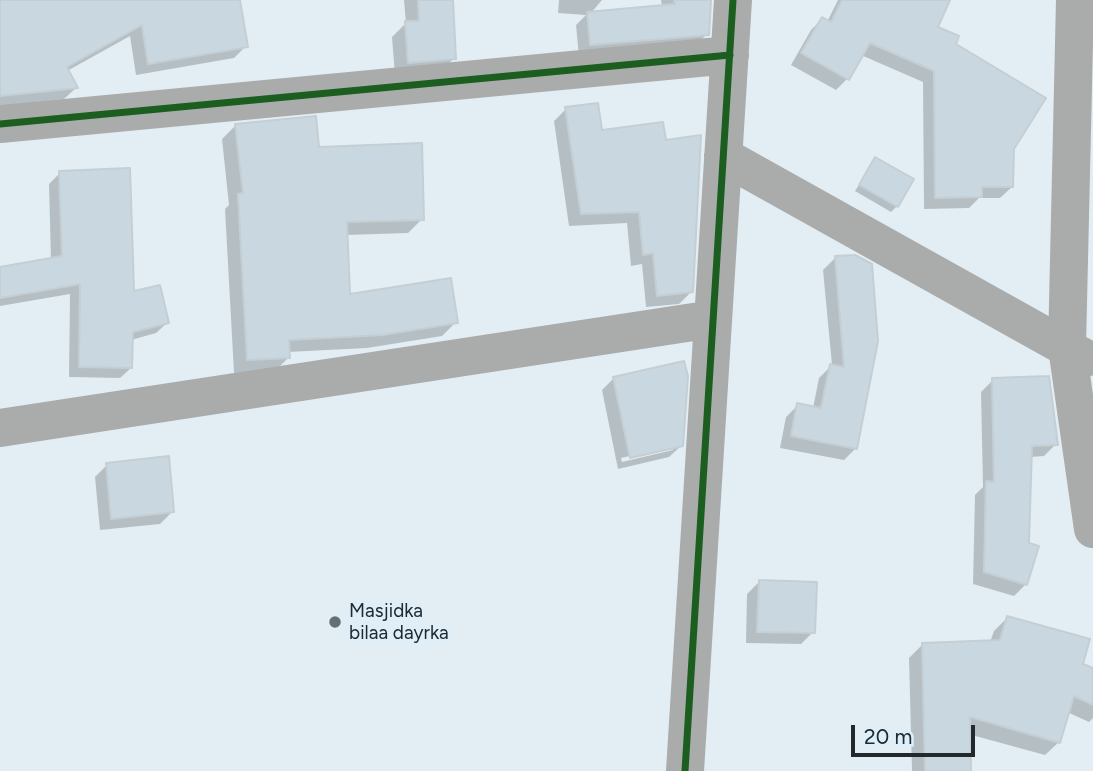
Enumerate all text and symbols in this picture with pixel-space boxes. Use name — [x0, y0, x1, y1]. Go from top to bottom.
place label: Masjidka bilaa dayrka — [349, 600, 449, 644]
marker: Masjidka bilaa dayrka — [327, 614, 343, 630]
scale bar — [855, 712, 979, 756]
text: 20 m — [864, 724, 912, 749]

